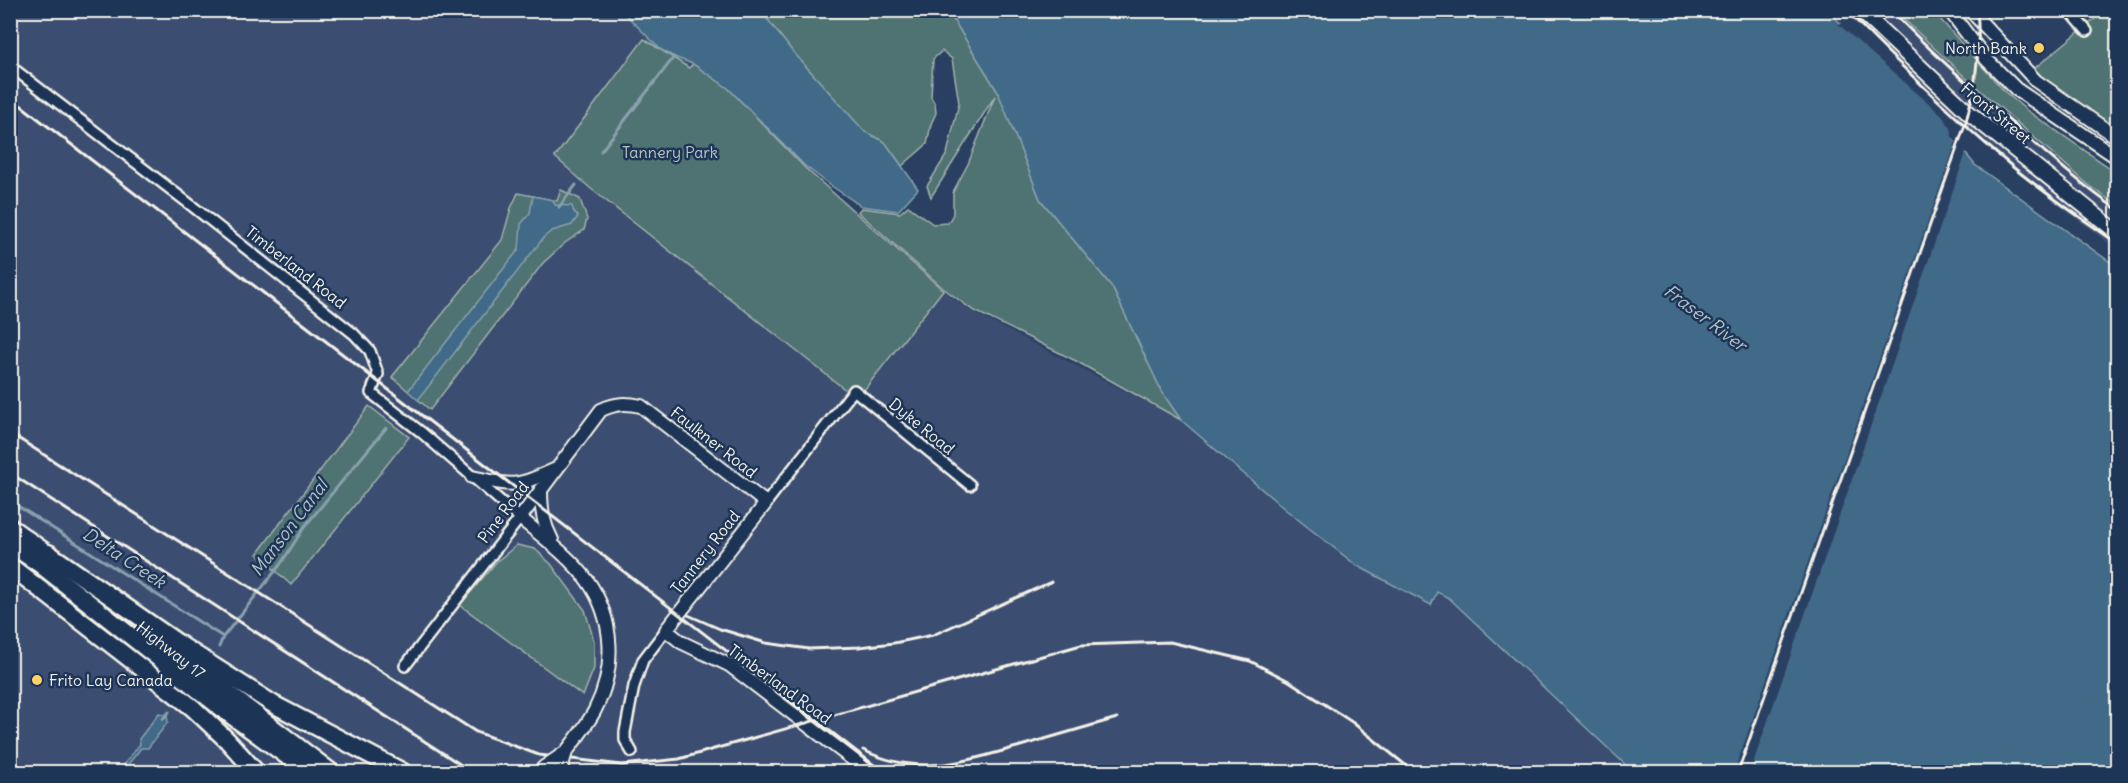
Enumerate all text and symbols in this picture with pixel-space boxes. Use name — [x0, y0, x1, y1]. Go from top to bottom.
place label: North Bank — [1945, 38, 2027, 58]
marker: North Bank — [2032, 41, 2046, 55]
street label: Front Street — [1957, 78, 2035, 148]
park label: Tannery Park — [622, 142, 718, 162]
street label: Timberland Road — [241, 221, 351, 313]
water label: Fraser River — [1659, 279, 1753, 358]
street label: Dyke Road — [885, 394, 959, 458]
street label: Faulkner Road — [667, 402, 761, 482]
water label: Manson Canal — [245, 473, 334, 581]
street label: Pine Road — [473, 477, 533, 547]
street label: Tannery Road — [666, 506, 744, 598]
water label: Delta Creek — [78, 522, 172, 594]
street label: Highway 17 — [133, 617, 210, 683]
street label: Timberland Road — [724, 640, 836, 728]
place label: Frito Lay Canada — [49, 670, 173, 690]
marker: Frito Lay Canada — [30, 673, 44, 687]

